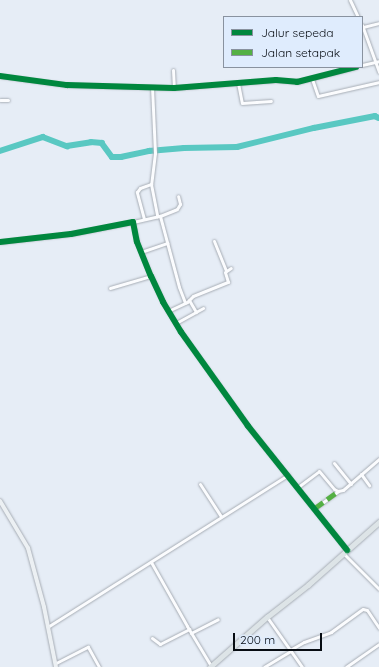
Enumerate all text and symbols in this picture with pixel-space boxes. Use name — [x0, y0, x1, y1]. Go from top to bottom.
legend — [223, 16, 363, 68]
text: Jalur sepeda — [261, 25, 334, 40]
text: Jalan setapak — [261, 45, 340, 60]
scale bar — [235, 625, 324, 651]
text: 200 m — [240, 632, 275, 647]

